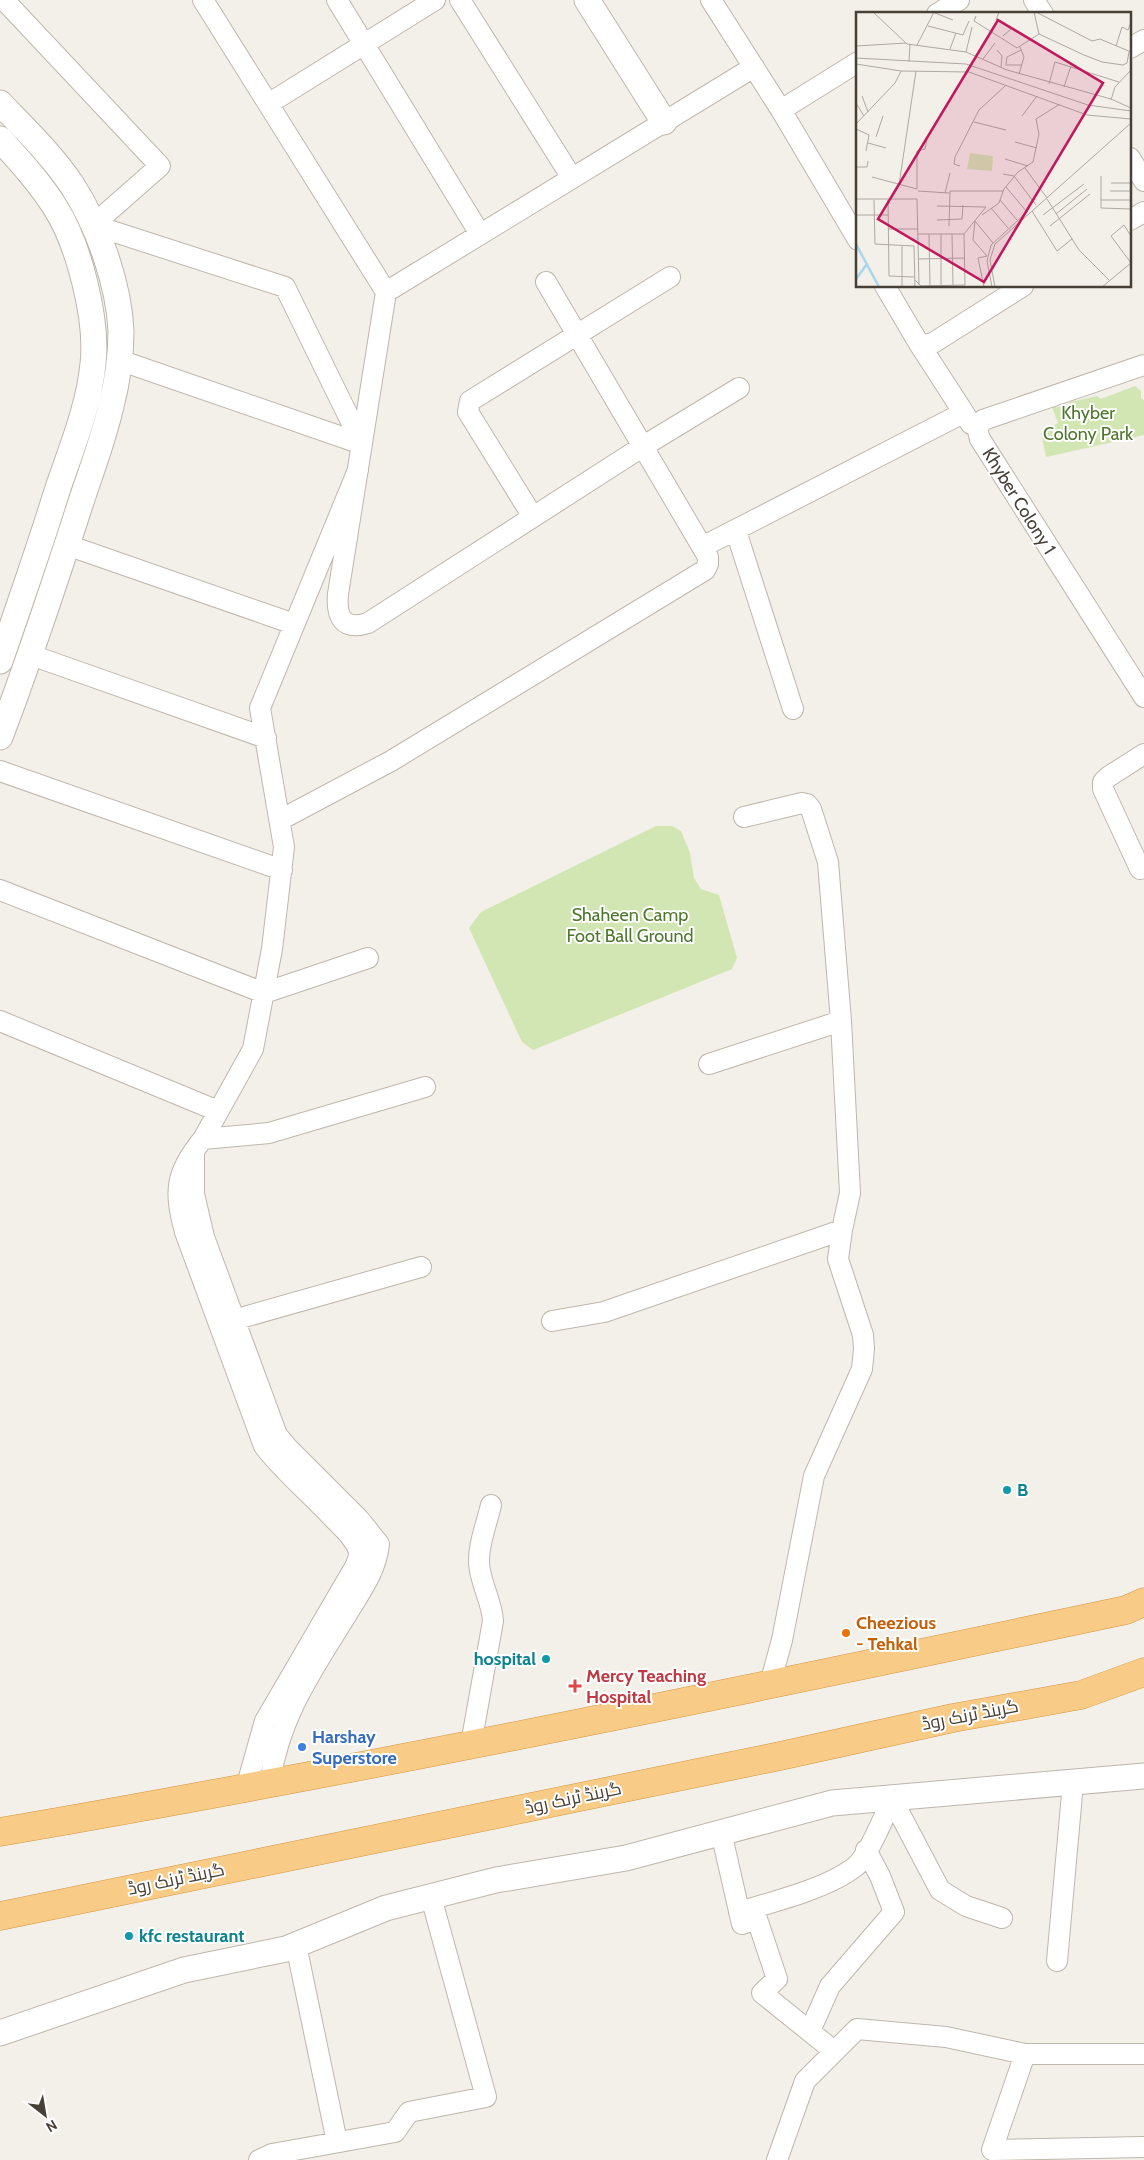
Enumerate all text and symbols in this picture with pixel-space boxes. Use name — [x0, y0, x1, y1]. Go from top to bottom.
inset map — [856, 12, 1132, 288]
park label: Khyber Colony Park — [1043, 402, 1134, 445]
street label: Khyber Colony 1 — [978, 444, 1060, 558]
park label: Shaheen Camp Foot Ball Ground — [566, 904, 694, 947]
place label: B — [1017, 1479, 1028, 1501]
marker: B — [1001, 1484, 1013, 1496]
place label: Cheezious - Tehkal — [856, 1612, 936, 1655]
marker: Cheezious - Tehkal — [840, 1627, 852, 1639]
place label: hospital — [474, 1648, 536, 1670]
marker: hospital — [540, 1653, 552, 1665]
place label: Mercy Teaching Hospital — [586, 1665, 706, 1708]
marker: Mercy Teaching Hospital — [568, 1679, 582, 1693]
street label: گرینڈ ٹرنک روڈ — [920, 1695, 1020, 1735]
place label: Harshay Superstore — [312, 1726, 397, 1769]
marker: Harshay Superstore — [296, 1741, 308, 1753]
street label: گرینڈ ٹرنک روڈ — [523, 1777, 623, 1819]
street label: گرینڈ ٹرنک روڈ — [126, 1858, 226, 1900]
place label: kfc restaurant — [139, 1925, 245, 1947]
marker: kfc restaurant — [123, 1930, 135, 1942]
north arrow — [20, 2090, 70, 2140]
text: N — [43, 2116, 61, 2136]

